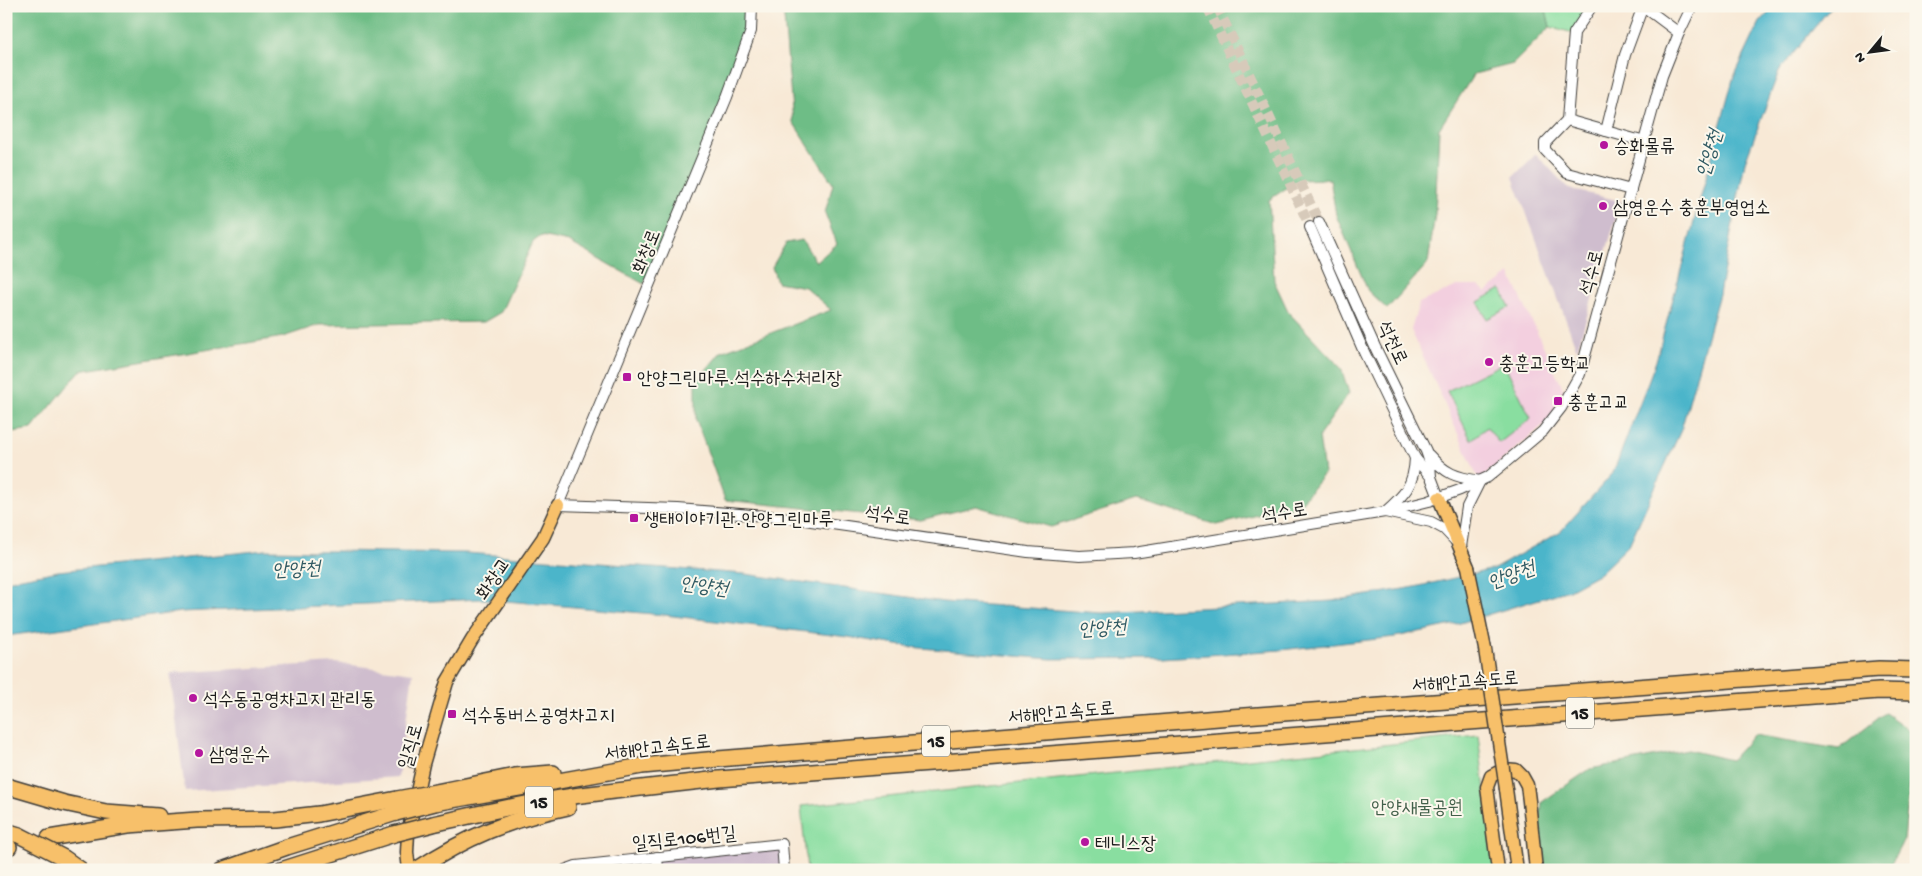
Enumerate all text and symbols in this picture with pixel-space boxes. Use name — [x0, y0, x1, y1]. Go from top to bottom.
north arrow — [1844, 28, 1894, 78]
text: N — [1851, 49, 1870, 65]
water label: 안양천 — [1693, 126, 1730, 180]
place label: 승화물류 — [1614, 137, 1675, 160]
marker: 승화물류 — [1598, 139, 1610, 151]
place label: 삼영운수 충훈부영업소 — [1613, 198, 1770, 221]
marker: 삼영운수 충훈부영업소 — [1597, 200, 1609, 212]
street label: 화창로 — [629, 227, 668, 278]
street label: 석수로 — [1576, 248, 1610, 298]
street label: 석천로 — [1371, 318, 1411, 369]
place label: 충훈고등학교 — [1499, 354, 1591, 377]
marker: 충훈고등학교 — [1483, 356, 1495, 368]
place label: 안양그린마루.석수하수처리장 — [637, 369, 842, 392]
marker: 안양그린마루.석수하수처리장 — [621, 371, 633, 383]
place label: 충훈고교 — [1568, 393, 1629, 416]
marker: 충훈고교 — [1552, 395, 1564, 407]
street label: 석수로 — [1260, 500, 1309, 529]
street label: 석수로 — [863, 503, 912, 532]
place label: 생태이야기관.안양그린마루 — [644, 510, 833, 533]
marker: 생태이야기관.안양그린마루 — [628, 512, 640, 524]
street label: 화창교 — [473, 555, 517, 605]
water label: 안양천 — [1486, 558, 1541, 596]
water label: 안양천 — [271, 559, 323, 584]
water label: 안양천 — [678, 574, 731, 603]
water label: 안양천 — [1077, 617, 1129, 644]
street label: 서해안고속도로 — [1411, 668, 1519, 699]
place label: 석수동공영차고지 관리동 — [203, 690, 376, 713]
marker: 석수동공영차고지 관리동 — [187, 692, 199, 704]
street label: 서해안고속도로 — [1007, 698, 1116, 731]
road number: 15 — [1566, 698, 1594, 728]
place label: 석수동버스공영차고지 — [462, 706, 615, 729]
marker: 석수동버스공영차고지 — [446, 708, 458, 720]
street label: 일직로 — [395, 722, 430, 772]
road number: 15 — [922, 726, 950, 756]
street label: 서해안고속도로 — [603, 732, 712, 767]
place label: 삼영운수 — [209, 745, 270, 768]
marker: 삼영운수 — [193, 747, 205, 759]
road number: 15 — [525, 786, 553, 818]
park label: 안양새물공원 — [1371, 798, 1463, 821]
street label: 일직로106번길 — [631, 824, 738, 857]
place label: 테니스장 — [1095, 834, 1156, 857]
marker: 테니스장 — [1079, 836, 1091, 848]

